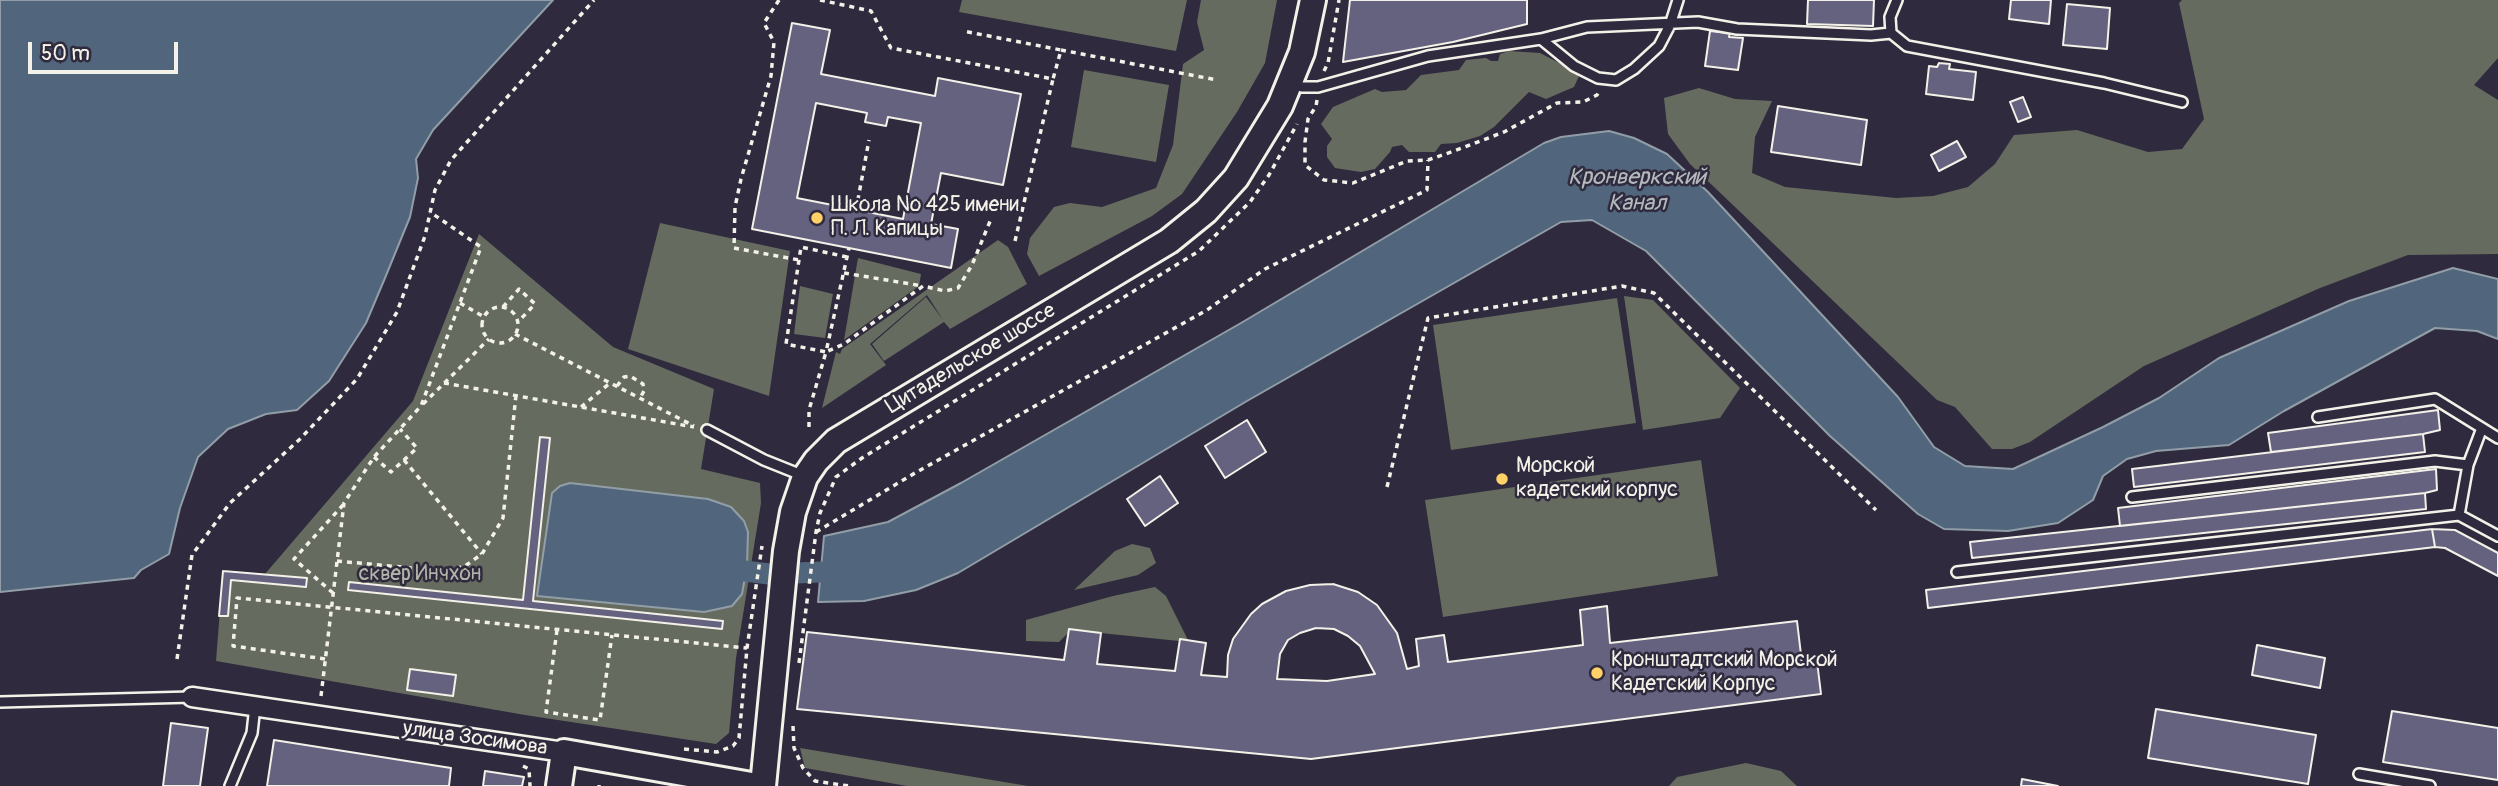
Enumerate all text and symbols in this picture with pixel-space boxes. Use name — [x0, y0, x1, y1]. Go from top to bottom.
scale bar — [32, 28, 182, 72]
text: 50 m — [41, 40, 90, 67]
water label: Кронверкский Канал — [1568, 164, 1706, 218]
place label: Школа № 425 имени П. Л. Капицы — [831, 193, 1019, 243]
marker: Школа № 425 имени П. Л. Капицы — [809, 210, 825, 226]
street label: Цитадельское шоссе — [881, 298, 1061, 420]
place label: Морской кадетский корпус — [1516, 454, 1678, 504]
marker: Морской кадетский корпус — [1494, 471, 1510, 487]
park label: сквер Инчхон — [359, 562, 481, 588]
place label: Кронштадтский Морской Кадетский Корпус — [1611, 648, 1838, 698]
marker: Кронштадтский Морской Кадетский Корпус — [1589, 665, 1605, 681]
street label: улица Зосимова — [401, 716, 549, 762]

